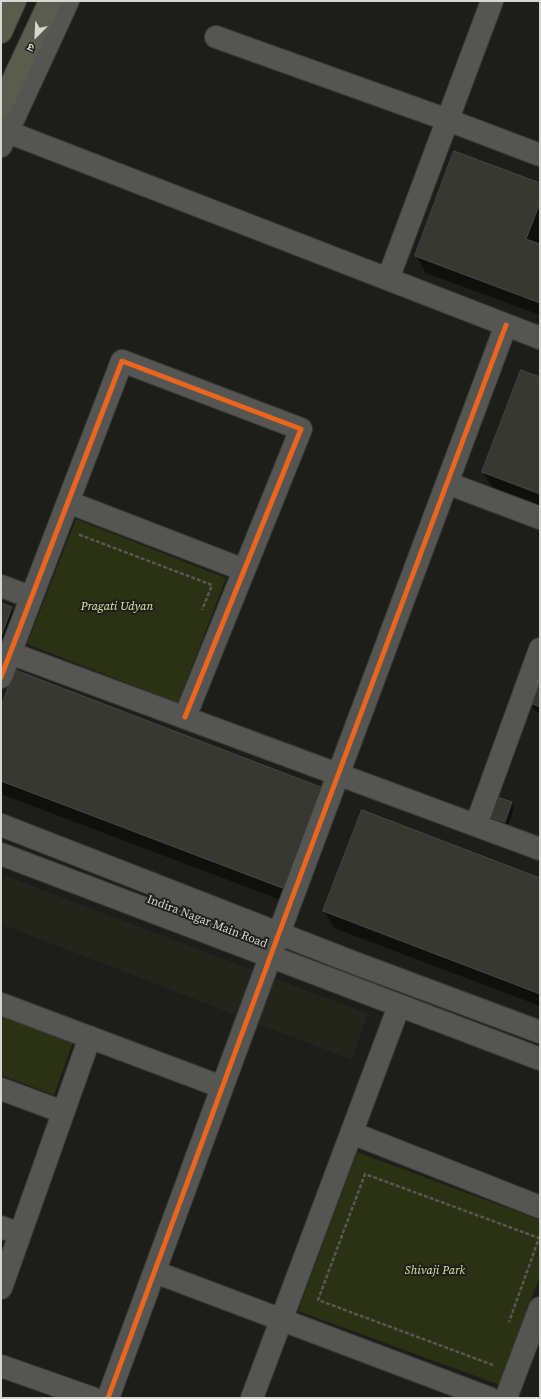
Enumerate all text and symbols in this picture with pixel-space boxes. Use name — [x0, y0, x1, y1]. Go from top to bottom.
north arrow — [16, 16, 56, 56]
text: उ — [25, 39, 37, 56]
park label: Pragati Udyan — [81, 600, 153, 614]
street label: Indira Nagar Main Road — [145, 892, 269, 952]
park label: Shivaji Park — [405, 1264, 465, 1278]

